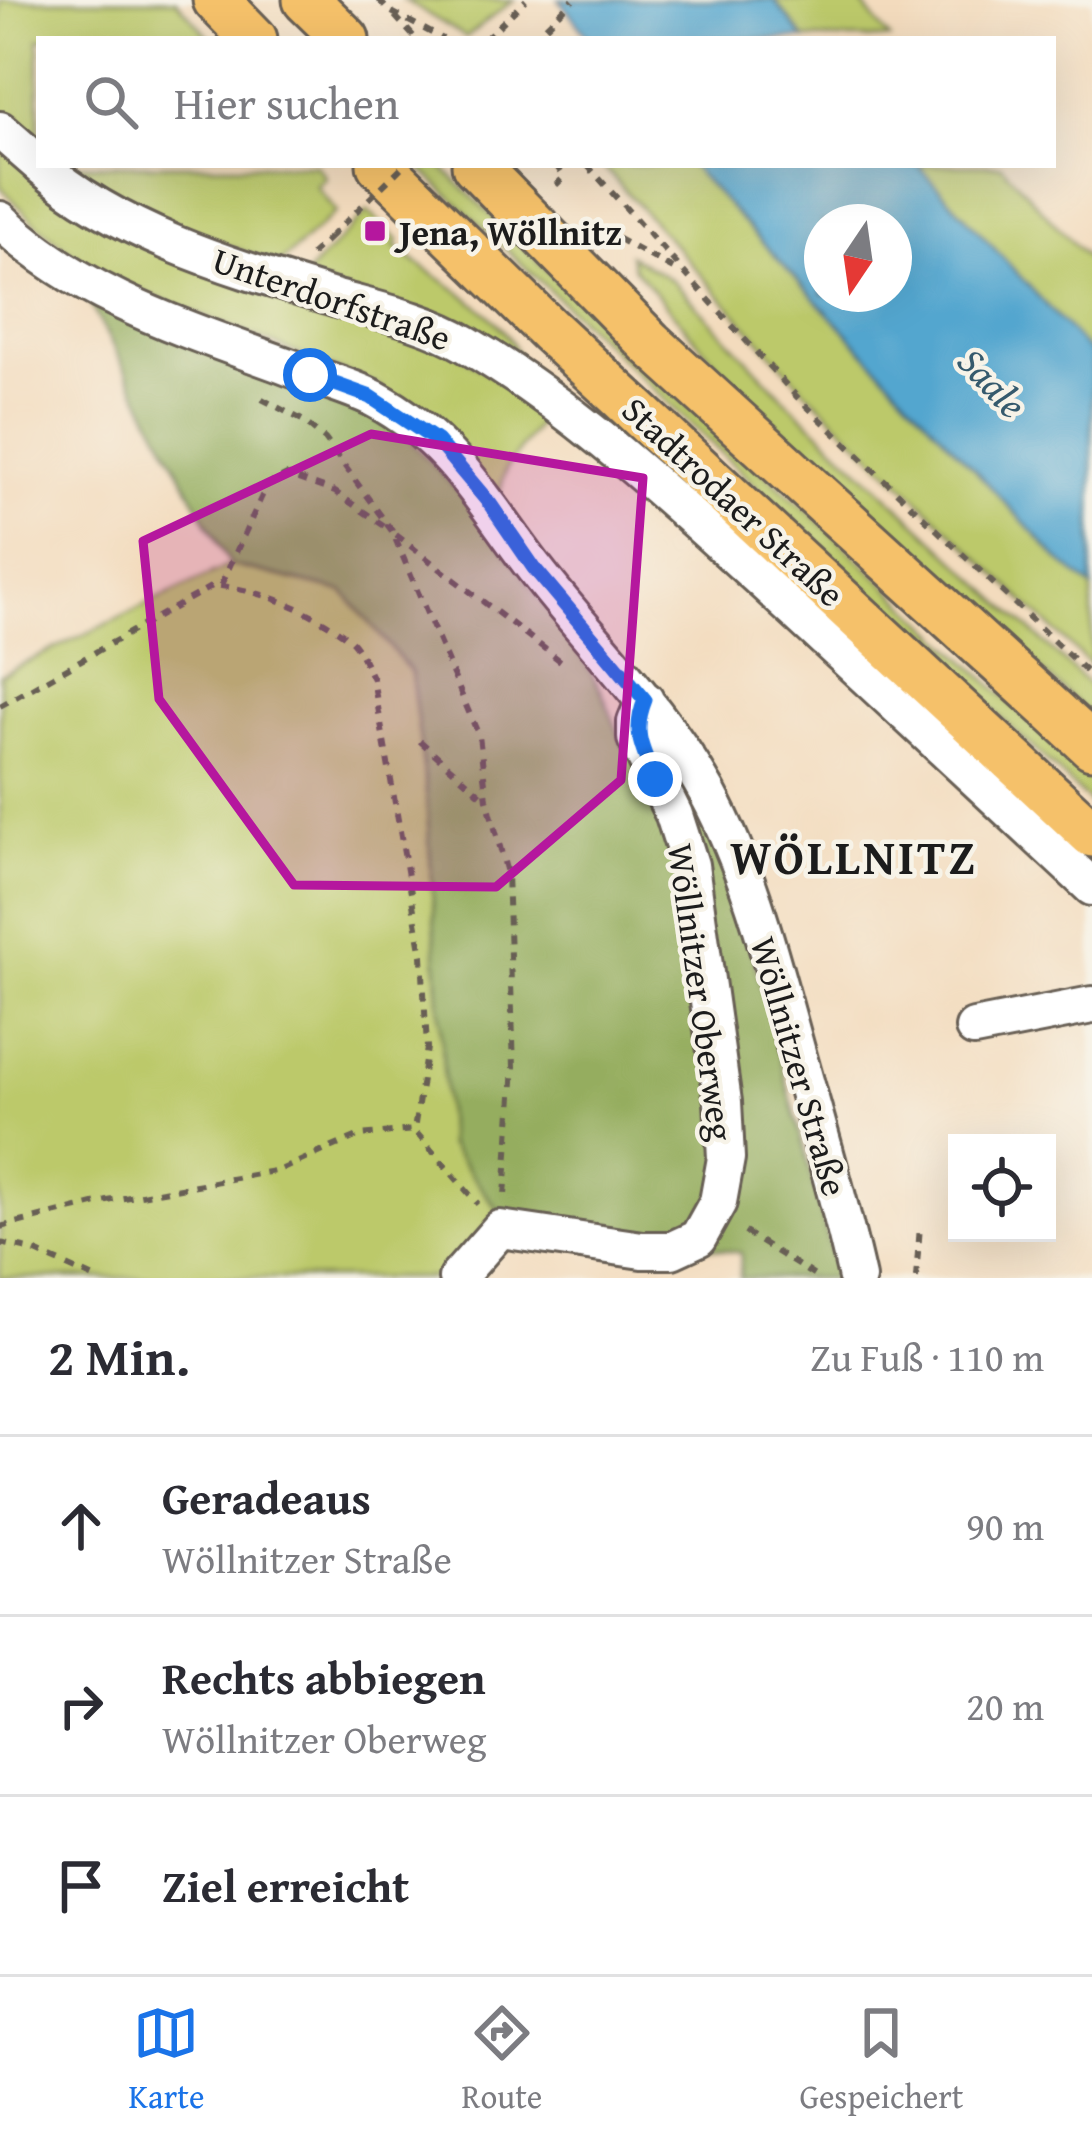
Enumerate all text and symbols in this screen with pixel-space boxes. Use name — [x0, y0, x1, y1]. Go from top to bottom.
search box — [36, 36, 1056, 168]
icon: search — [78, 69, 144, 135]
text: Hier suchen — [174, 70, 399, 135]
north arrow — [804, 204, 912, 312]
place label: Jena, Wöllnitz — [393, 205, 622, 258]
marker: Jena, Wöllnitz — [362, 218, 388, 244]
street label: Unterdorfstraße — [206, 232, 458, 364]
water label: Saale — [945, 334, 1041, 430]
route start — [283, 348, 337, 402]
street label: Stadtrodaer Straße — [611, 384, 857, 618]
route end — [628, 752, 682, 806]
district label: WÖLLNITZ — [730, 821, 978, 892]
street label: Wöllnitzer Oberweg — [655, 840, 749, 1144]
street label: Wöllnitzer Straße — [738, 930, 862, 1202]
map controls — [948, 1134, 1056, 1242]
button: locate — [948, 1134, 1056, 1242]
text: 2 Min. — [48, 1319, 190, 1394]
text: Zu Fuß · 110 m — [810, 1328, 1044, 1385]
text: Geradeaus — [162, 1465, 371, 1530]
icon: ahead — [48, 1493, 114, 1559]
text: 90 m — [966, 1497, 1044, 1554]
text: Wöllnitzer Straße — [162, 1530, 452, 1587]
text: Rechts abbiegen — [162, 1645, 486, 1710]
icon: right — [48, 1673, 114, 1739]
text: 20 m — [966, 1677, 1044, 1734]
text: Wöllnitzer Oberweg — [162, 1710, 486, 1767]
icon: arrive — [48, 1853, 114, 1919]
text: Ziel erreicht — [162, 1853, 409, 1918]
tab: Karte — [129, 2000, 204, 2120]
tab: Route — [462, 2000, 542, 2120]
tab: Gespeichert — [799, 2000, 963, 2120]

